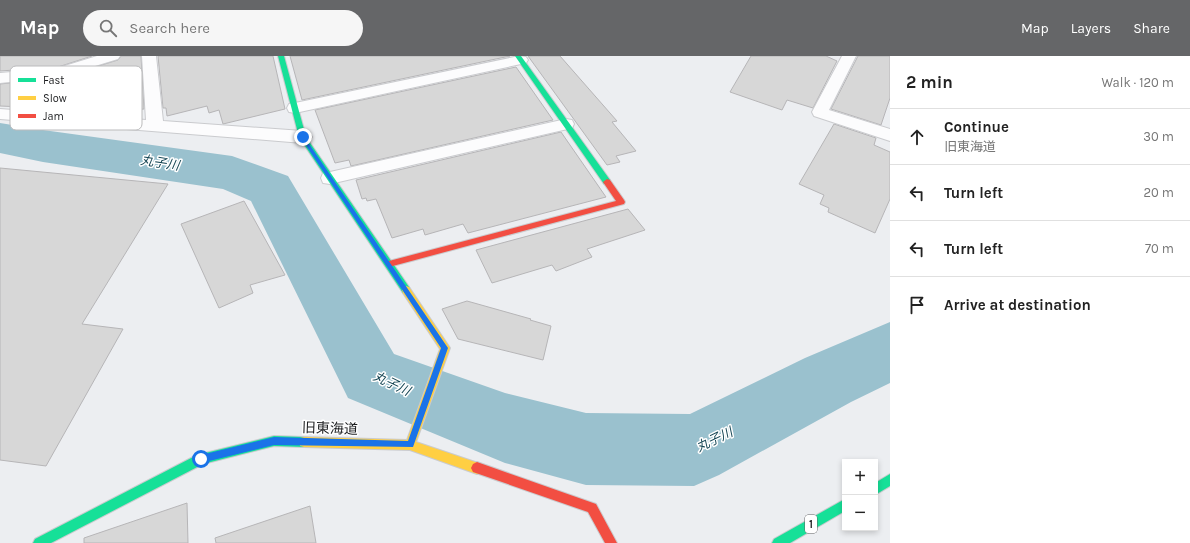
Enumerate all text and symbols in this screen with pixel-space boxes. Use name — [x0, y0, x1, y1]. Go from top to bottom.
search box — [83, 10, 363, 46]
text: Map — [20, 17, 59, 39]
icon: search — [97, 17, 119, 39]
text: Search here — [129, 19, 210, 37]
text: Map — [1021, 20, 1049, 37]
text: Layers — [1071, 20, 1111, 37]
text: Share — [1133, 20, 1170, 37]
legend — [10, 66, 142, 130]
text: 2 min — [906, 72, 953, 92]
text: Fast — [43, 74, 64, 87]
text: Walk · 120 m — [1101, 75, 1174, 90]
text: Slow — [43, 92, 67, 105]
text: Jam — [43, 110, 64, 123]
text: Continue — [944, 118, 1009, 136]
icon: ahead — [906, 126, 928, 148]
route end — [294, 128, 312, 146]
text: 30 m — [1143, 129, 1174, 144]
text: 旧東海道 — [944, 139, 996, 154]
water label: 丸子川 — [139, 152, 182, 173]
icon: left — [906, 182, 928, 204]
text: Turn left — [944, 184, 1003, 202]
text: 20 m — [1144, 185, 1174, 200]
icon: left — [906, 238, 928, 260]
text: Turn left — [944, 240, 1003, 258]
text: 70 m — [1145, 241, 1174, 256]
icon: arrive — [906, 294, 928, 316]
text: Arrive at destination — [944, 296, 1091, 314]
water label: 丸子川 — [371, 368, 414, 399]
street label: 旧東海道 — [302, 419, 358, 438]
water label: 丸子川 — [693, 423, 737, 455]
route start — [192, 450, 210, 468]
map controls — [842, 459, 878, 531]
button: + — [842, 459, 878, 495]
button: − — [842, 495, 878, 531]
road number: 1 — [805, 515, 817, 533]

